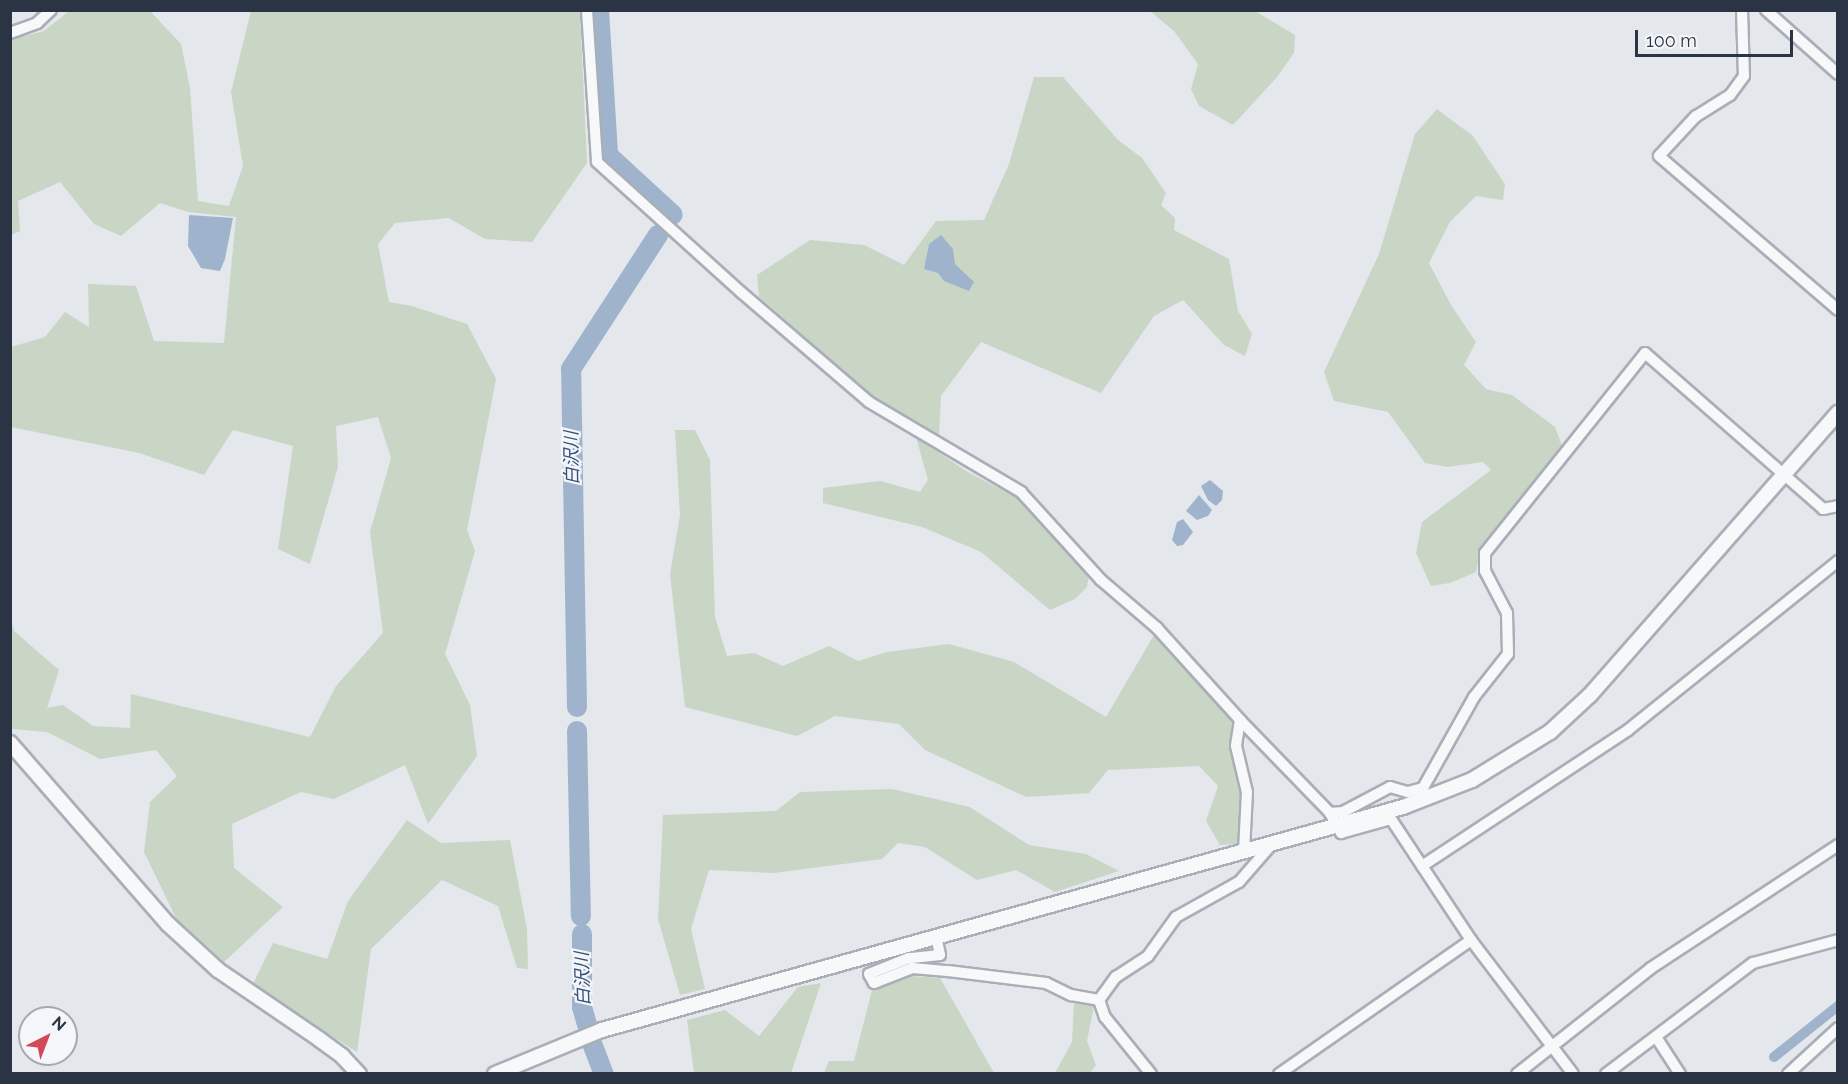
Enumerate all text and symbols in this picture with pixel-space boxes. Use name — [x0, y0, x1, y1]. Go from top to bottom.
scale bar — [1638, 18, 1796, 56]
text: 100 m — [1646, 30, 1697, 51]
water label: 白沢川 — [561, 431, 583, 485]
water label: 白沢川 — [571, 952, 595, 1006]
north arrow — [18, 1006, 78, 1066]
text: N — [48, 1013, 70, 1035]

